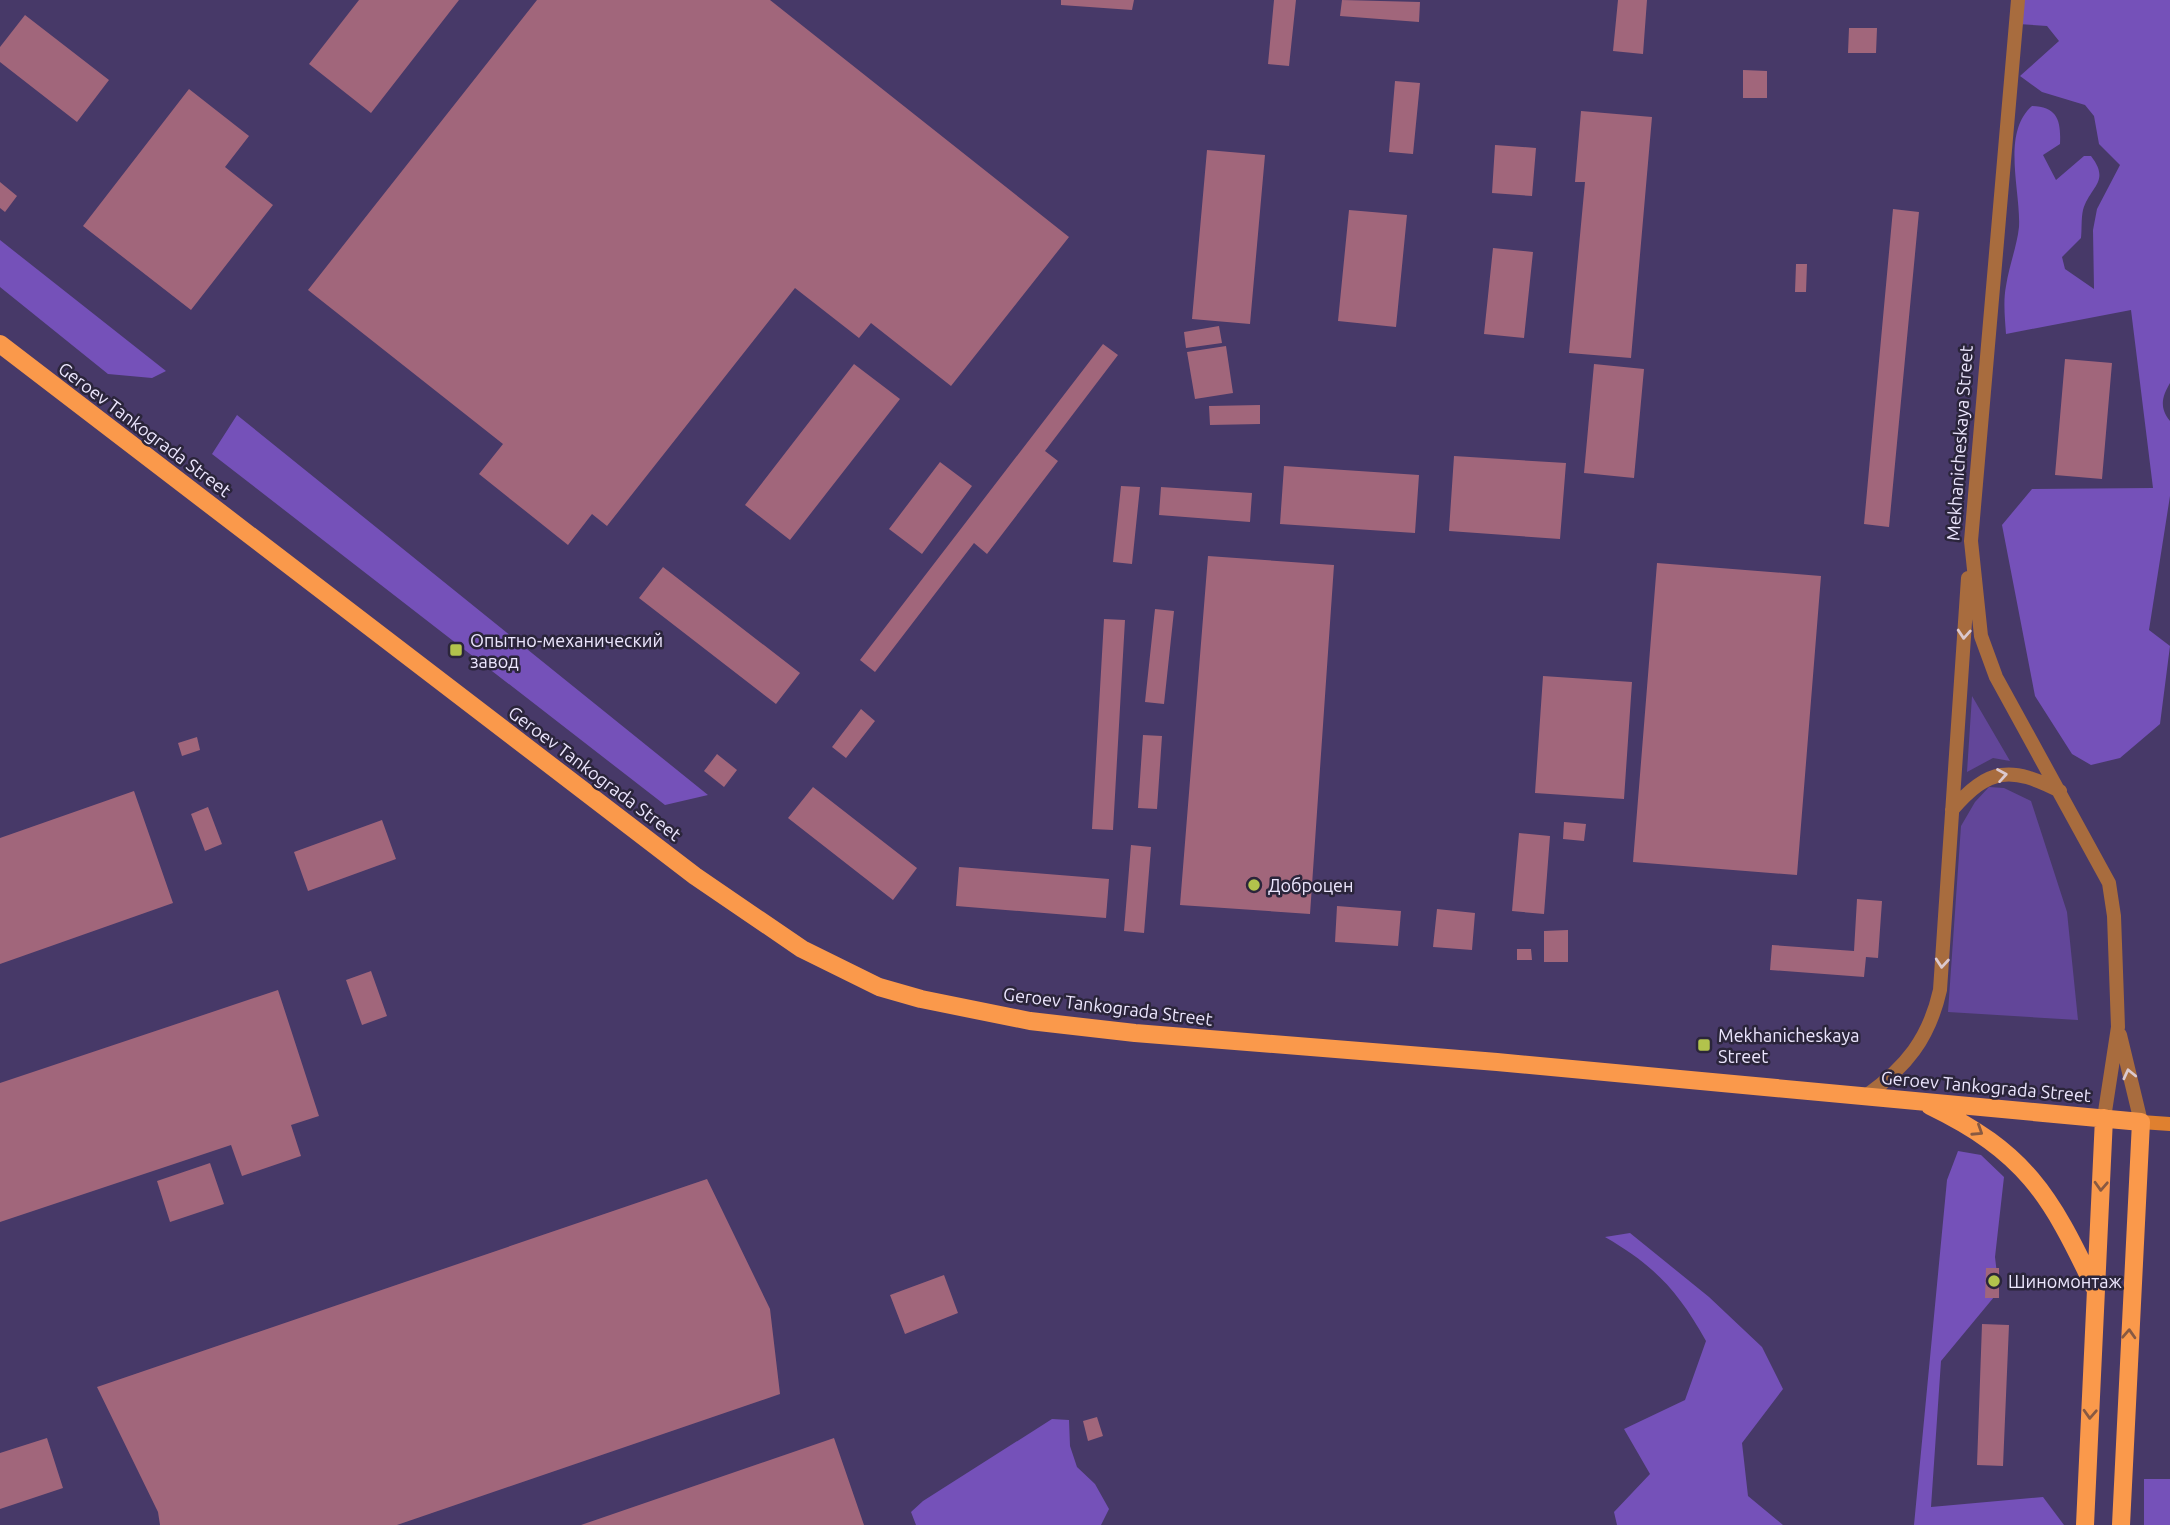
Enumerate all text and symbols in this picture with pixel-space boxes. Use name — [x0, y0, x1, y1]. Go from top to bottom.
street label: Mekhanicheskaya Street — [1942, 345, 1976, 541]
street label: Geroev Tankograda Street — [55, 358, 235, 500]
one-way arrow — [1957, 629, 1972, 640]
place label: Опытно-механический завод — [470, 630, 663, 671]
marker: Опытно-механический завод — [448, 642, 464, 658]
street label: Geroev Tankograda Street — [505, 702, 685, 844]
one-way arrow — [1996, 768, 2007, 783]
place label: Доброцен — [1268, 875, 1354, 895]
marker: Доброцен — [1246, 877, 1262, 893]
one-way arrow — [1935, 958, 1950, 969]
street label: Geroev Tankograda Street — [1002, 983, 1214, 1029]
place label: Mekhanicheskaya Street — [1718, 1025, 1859, 1066]
marker: Mekhanicheskaya Street — [1696, 1037, 1712, 1053]
street label: Geroev Tankograda Street — [1880, 1067, 2092, 1105]
one-way arrow — [2123, 1069, 2137, 1081]
one-way arrow — [1970, 1123, 1983, 1136]
one-way arrow — [2093, 1181, 2108, 1192]
place label: Шиномонтаж — [2008, 1271, 2123, 1291]
marker: Шиномонтаж — [1986, 1273, 2002, 1289]
one-way arrow — [2121, 1329, 2136, 1340]
one-way arrow — [2083, 1408, 2098, 1419]

